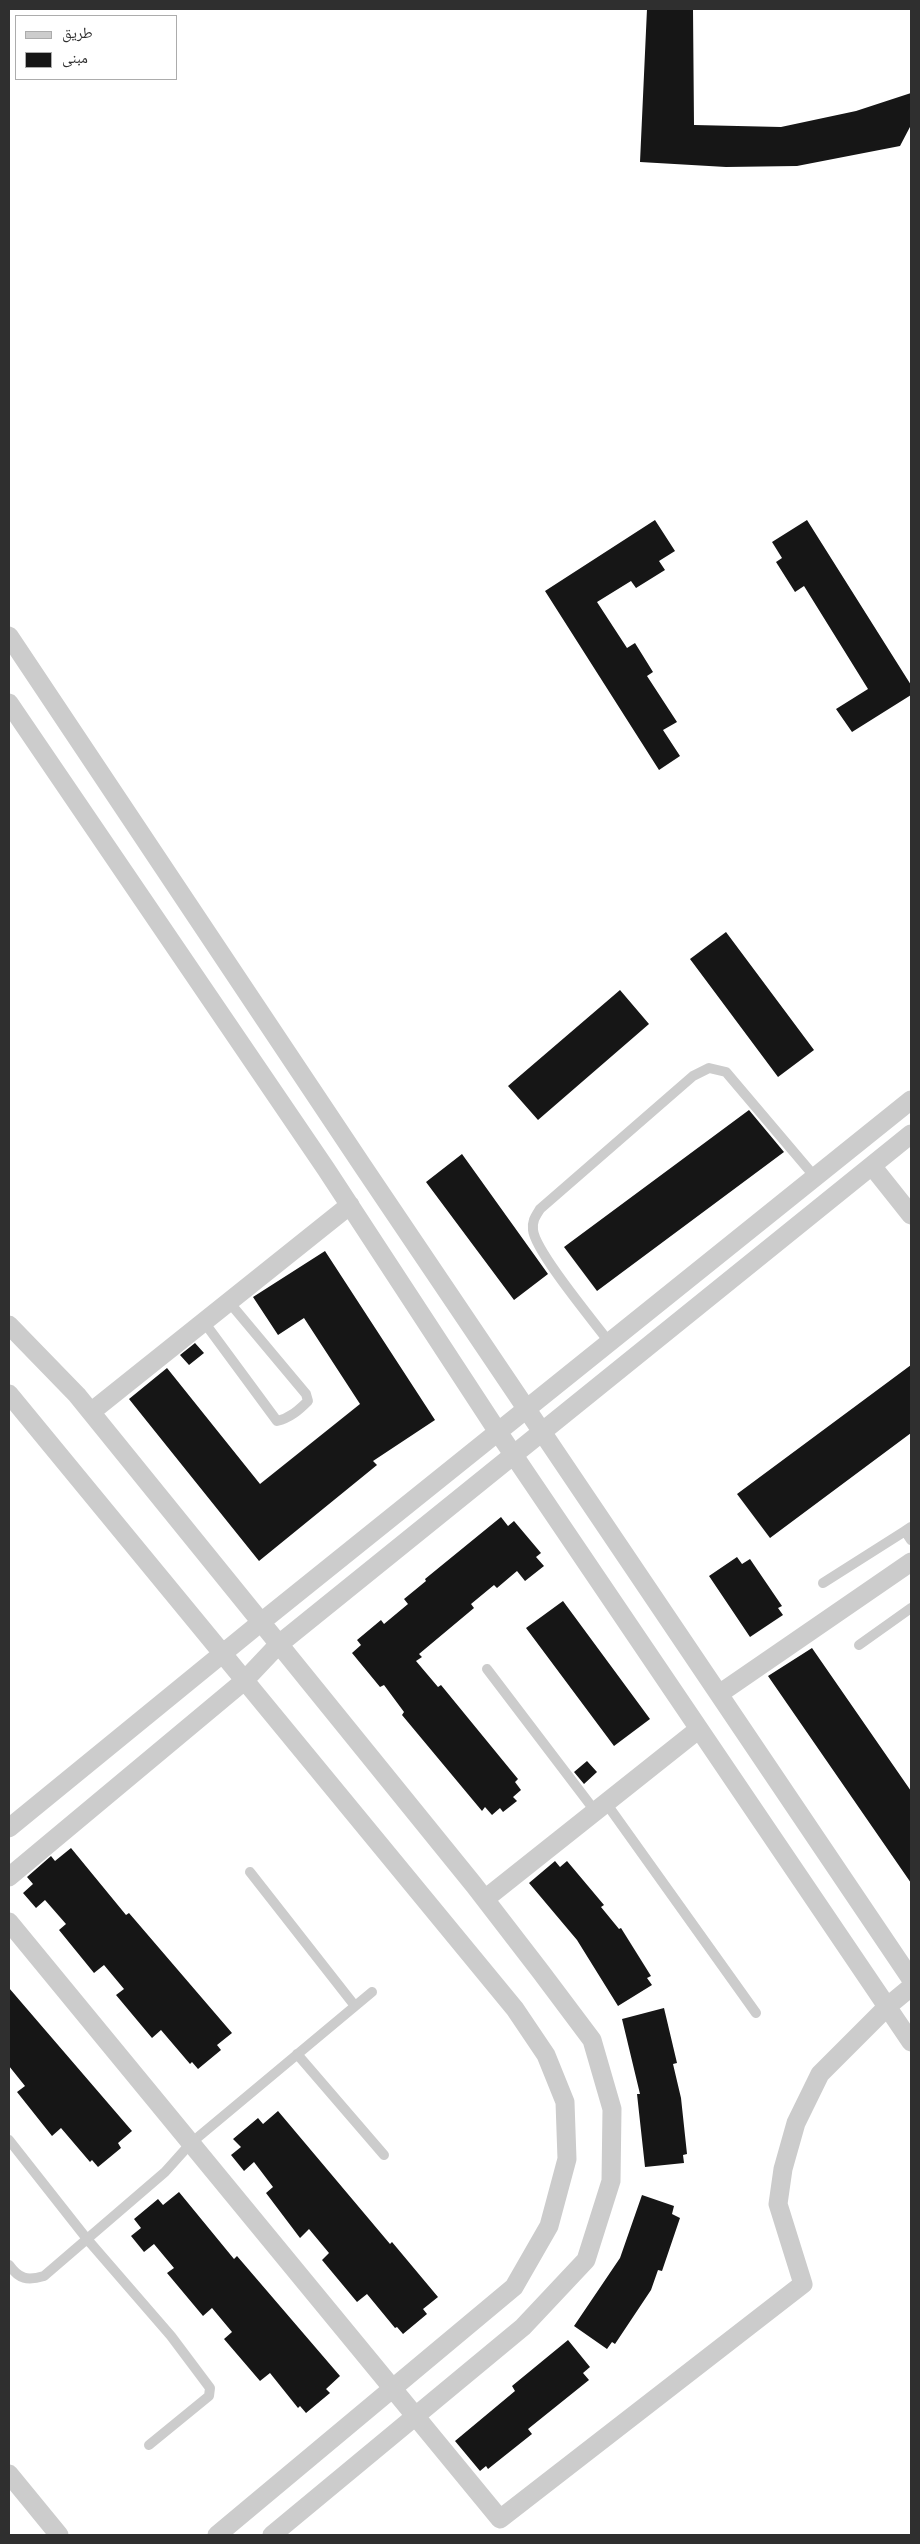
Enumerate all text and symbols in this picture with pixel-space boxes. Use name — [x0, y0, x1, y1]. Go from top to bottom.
legend — [15, 15, 178, 80]
text: طريق — [62, 23, 93, 42]
text: مبنى — [62, 48, 88, 67]

